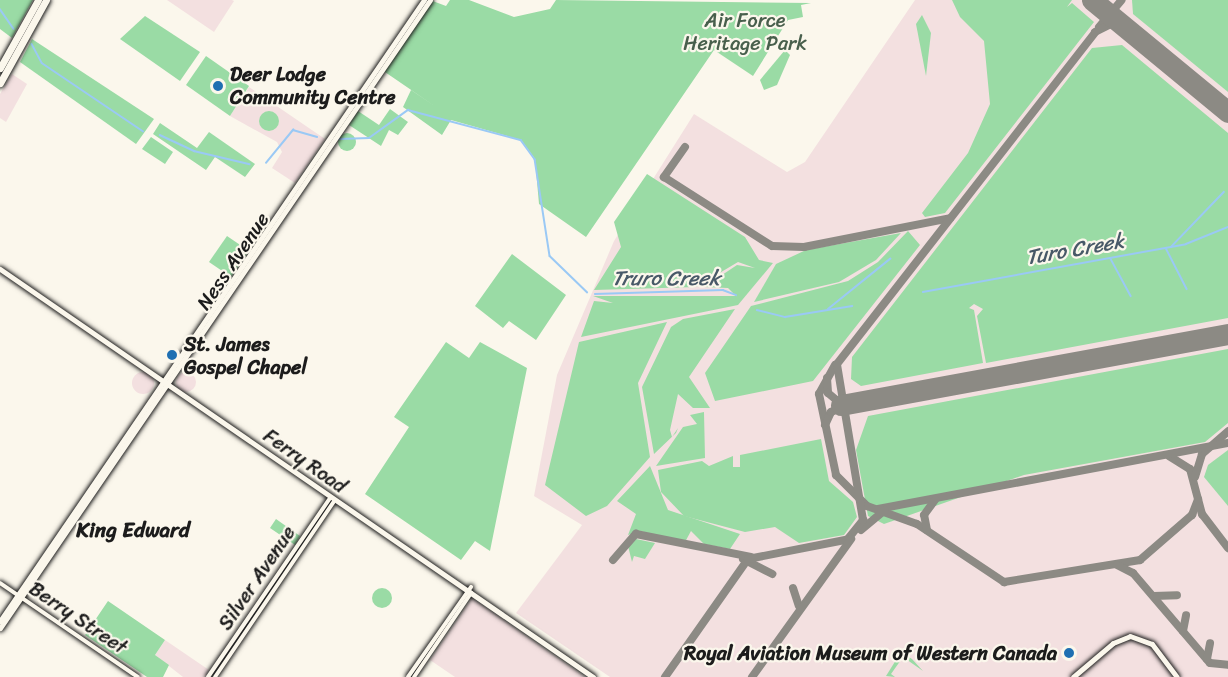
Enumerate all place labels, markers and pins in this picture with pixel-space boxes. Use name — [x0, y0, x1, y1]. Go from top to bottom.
place label: Deer Lodge Community Centre — [230, 62, 396, 109]
marker: Deer Lodge Community Centre — [211, 79, 225, 93]
place label: St. James Gospel Chapel — [184, 332, 307, 379]
marker: St. James Gospel Chapel — [165, 348, 179, 362]
place label: Royal Aviation Museum of Western Canada — [681, 641, 1057, 665]
marker: Royal Aviation Museum of Western Canada — [1062, 646, 1076, 660]

